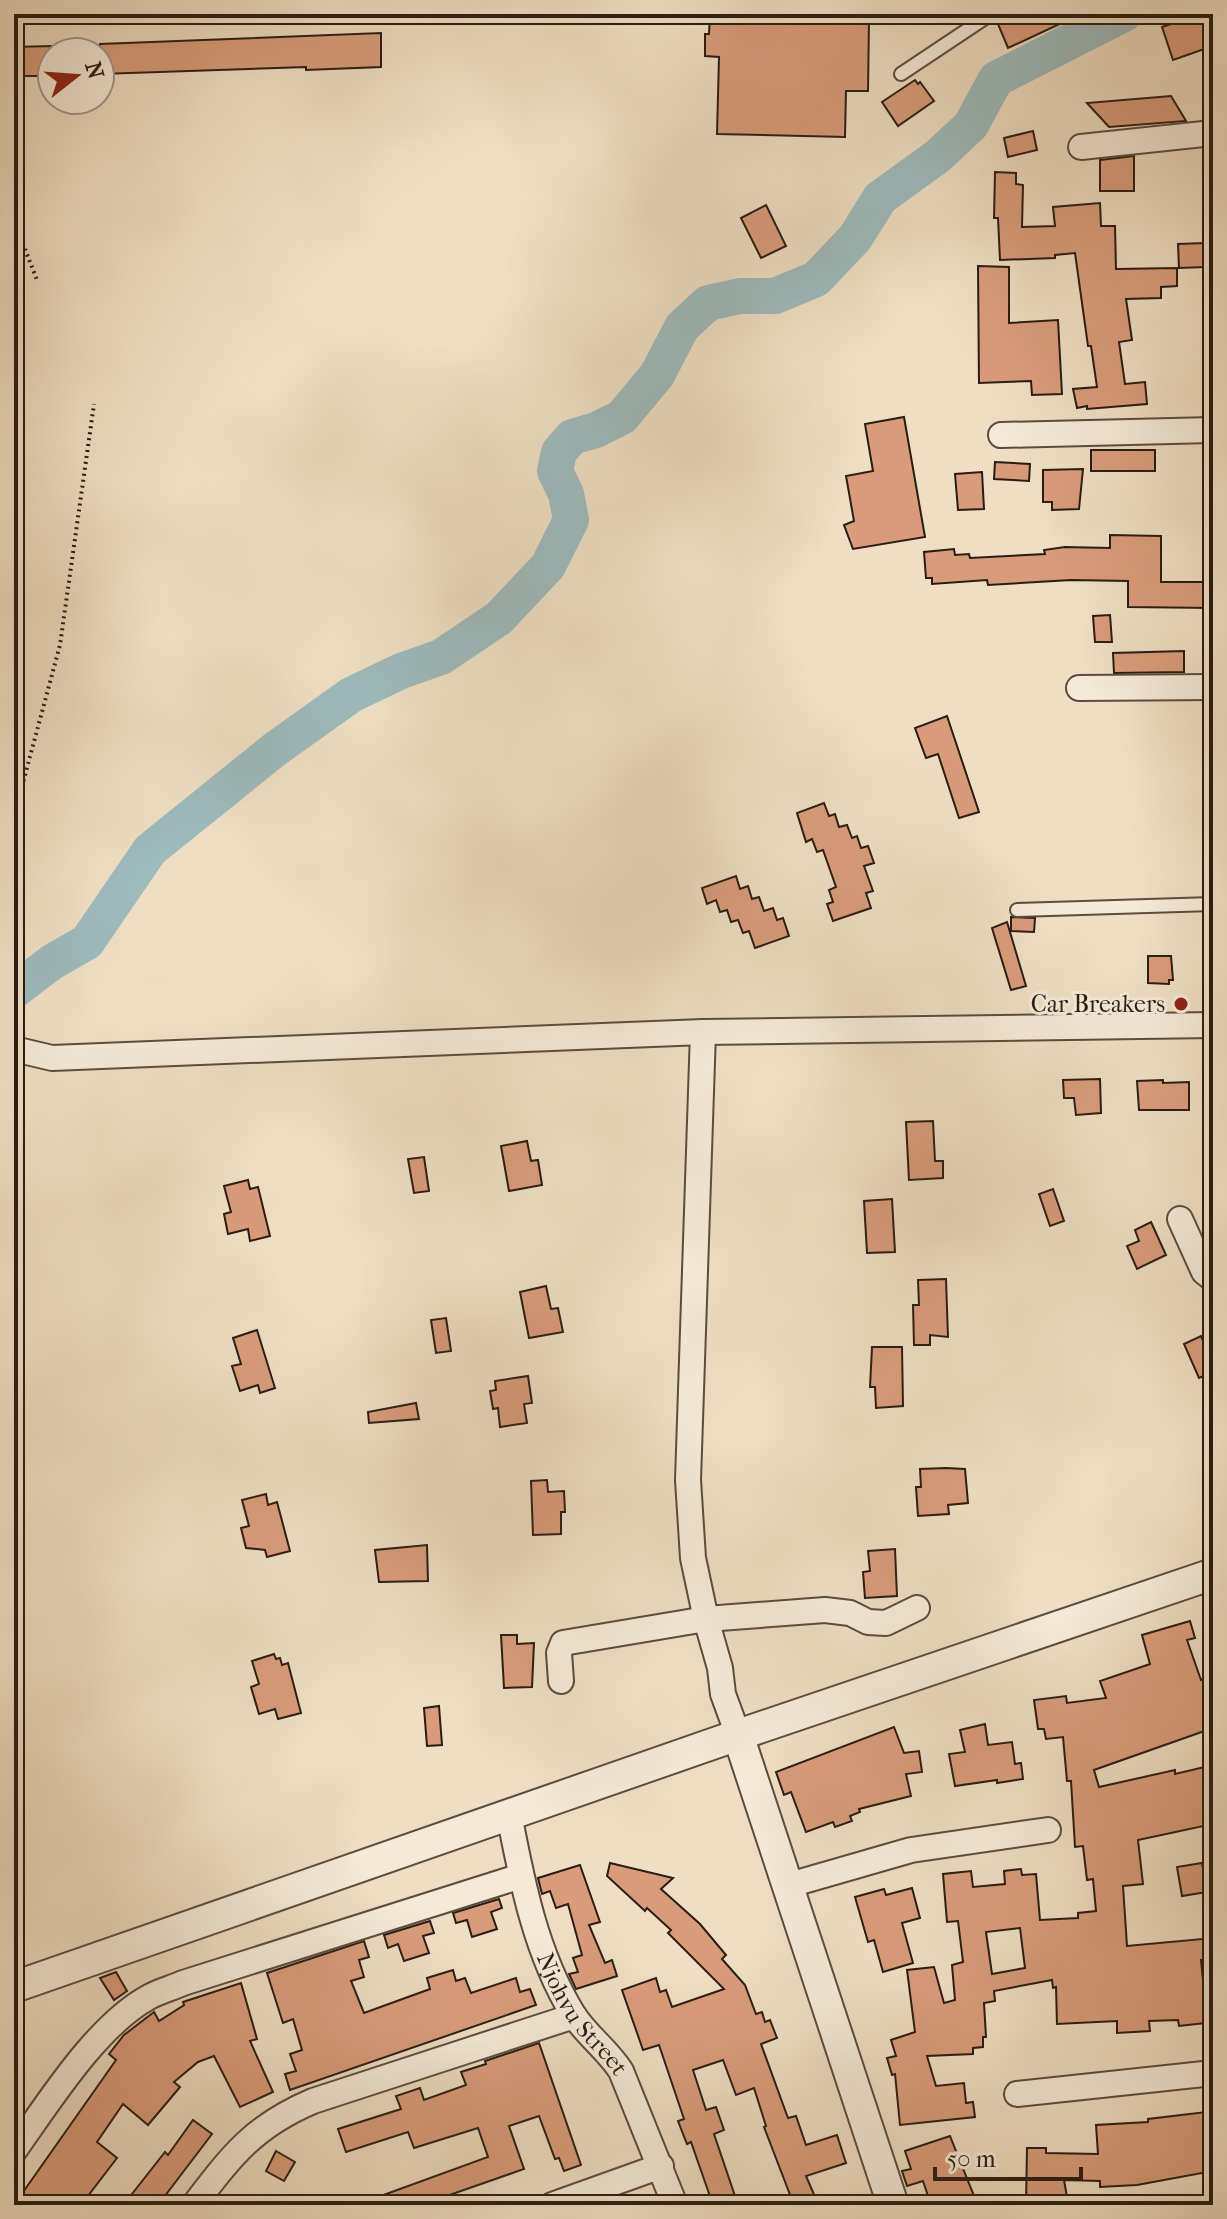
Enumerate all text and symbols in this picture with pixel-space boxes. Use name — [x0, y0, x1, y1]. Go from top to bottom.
north arrow — [36, 36, 116, 116]
text: N — [79, 59, 109, 83]
place label: Car Breakers — [1031, 990, 1165, 1018]
marker: Car Breakers — [1172, 995, 1190, 1013]
street label: Njohvu Street — [531, 1949, 634, 2081]
scale bar — [935, 2131, 1081, 2181]
text: 50 m — [947, 2145, 996, 2173]

